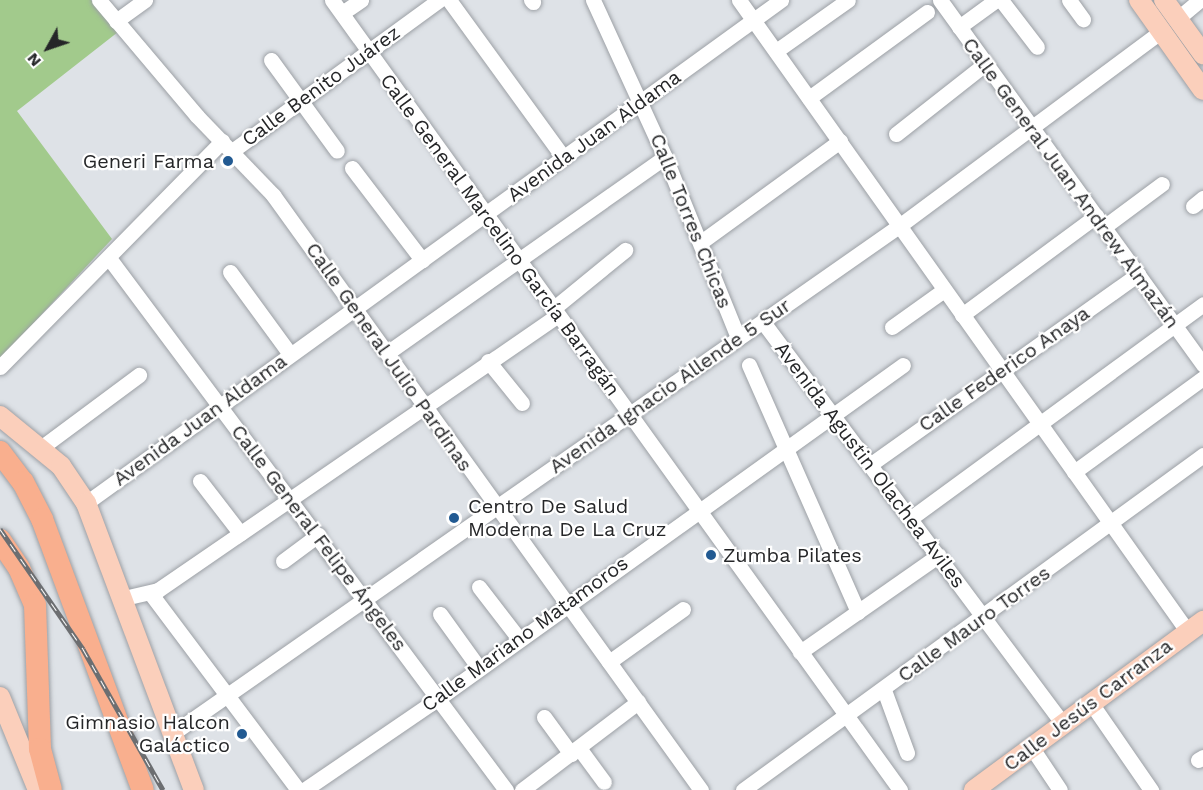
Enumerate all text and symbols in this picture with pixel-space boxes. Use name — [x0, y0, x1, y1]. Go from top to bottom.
north arrow — [18, 18, 78, 78]
street label: Calle Benito Juárez — [237, 20, 405, 152]
street label: Calle General Juan Andrew Almazán — [956, 32, 1186, 334]
text: N — [23, 49, 45, 71]
street label: Avenida Juan Aldama — [502, 64, 686, 208]
street label: Calle General Marcelino García Barragán — [375, 69, 625, 401]
street label: Calle Torres Chicas — [645, 130, 737, 312]
place label: Generi Farma — [83, 149, 214, 173]
marker: Generi Farma — [219, 152, 237, 170]
street label: Calle General Julio Pardinas — [300, 238, 478, 476]
street label: Avenida Ignacio Allende 5 Sur — [544, 293, 796, 479]
street label: Calle Federico Anaya — [914, 301, 1094, 437]
street label: Avenida Agustin Olachea Aviles — [769, 336, 971, 594]
street label: Avenida Juan Aldama — [108, 348, 292, 492]
street label: Calle General Felipe Ángeles — [226, 420, 412, 656]
place label: Centro De Salud Moderna De La Cruz — [468, 494, 667, 541]
marker: Centro De Salud Moderna De La Cruz — [445, 509, 463, 527]
place label: Zumba Pilates — [723, 543, 862, 567]
marker: Zumba Pilates — [704, 548, 718, 562]
street label: Calle Mariano Matamoros — [417, 551, 633, 717]
street label: Calle Mauro Torres — [893, 561, 1055, 687]
street label: Calle Jesús Carranza — [999, 634, 1177, 776]
place label: Gimnasio Halcon Galáctico — [65, 710, 230, 757]
marker: Gimnasio Halcon Galáctico — [235, 727, 249, 741]

